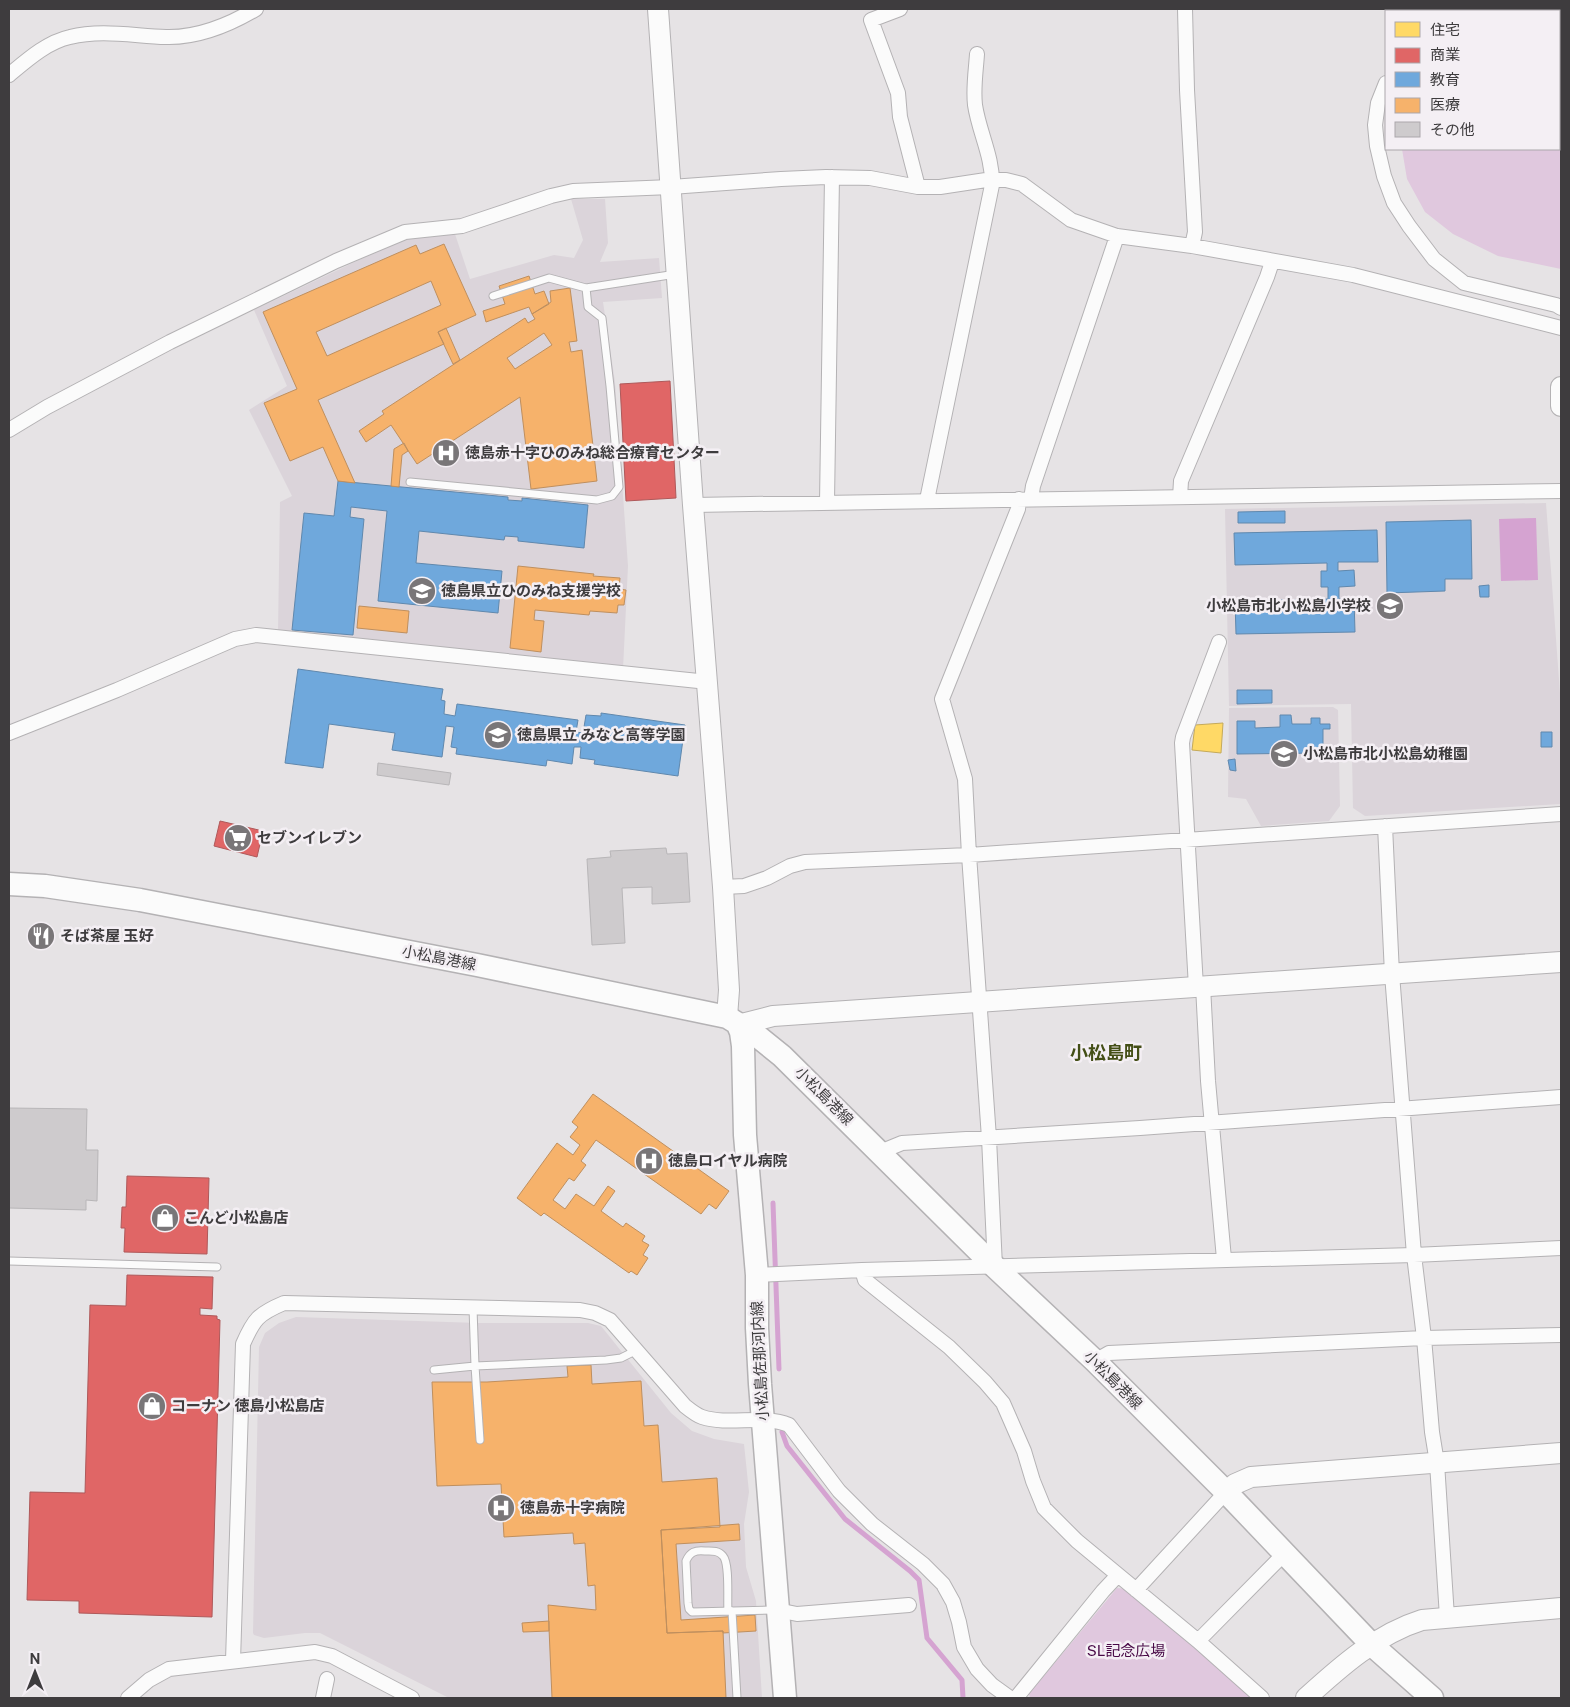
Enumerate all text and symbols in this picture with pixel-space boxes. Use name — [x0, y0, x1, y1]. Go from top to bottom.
legend — [1385, 10, 1560, 150]
text: 住宅 — [1430, 21, 1460, 38]
text: 商業 — [1430, 46, 1460, 63]
text: 教育 — [1430, 71, 1460, 88]
text: 医療 — [1430, 96, 1460, 113]
text: その他 — [1430, 121, 1475, 138]
hospital icon: 徳島赤十字ひのみね総合療育センター — [431, 438, 461, 468]
place label: 徳島赤十字ひのみね総合療育センター — [465, 444, 720, 461]
school or university icon: 徳島県立ひのみね支援学校 — [407, 576, 437, 606]
place label: 徳島県立ひのみね支援学校 — [441, 582, 621, 599]
school or university icon: 小松島市北小松島小学校 — [1375, 591, 1405, 621]
place label: 小松島市北小松島小学校 — [1206, 597, 1371, 614]
school or university icon: 徳島県立 みなと高等学園 — [483, 720, 513, 750]
place label: 徳島県立 みなと高等学園 — [517, 726, 685, 743]
school or university icon: 小松島市北小松島幼稚園 — [1269, 739, 1299, 769]
place label: 小松島市北小松島幼稚園 — [1303, 745, 1468, 762]
supermarket icon: セブンイレブン — [223, 823, 253, 853]
place label: セブンイレブン — [257, 829, 362, 846]
restaurant icon: そば茶屋 玉好 — [26, 921, 56, 951]
place label: そば茶屋 玉好 — [60, 927, 153, 944]
street label: 小松島港線 — [401, 942, 478, 973]
district label: 小松島町 — [1070, 1042, 1142, 1063]
street label: 小松島港線 — [792, 1063, 857, 1128]
hospital icon: 徳島ロイヤル病院 — [634, 1146, 664, 1176]
place label: 徳島ロイヤル病院 — [668, 1152, 788, 1169]
shop icon: こんど小松島店 — [150, 1203, 180, 1233]
place label: こんど小松島店 — [184, 1209, 289, 1226]
street label: 小松島佐那河内線 — [748, 1301, 771, 1421]
street label: 小松島港線 — [1081, 1347, 1146, 1412]
shop icon: コーナン 徳島小松島店 — [137, 1391, 167, 1421]
place label: コーナン 徳島小松島店 — [171, 1397, 324, 1414]
hospital icon: 徳島赤十字病院 — [486, 1493, 516, 1523]
place label: 徳島赤十字病院 — [520, 1499, 625, 1516]
park label: SL記念広場 — [1087, 1642, 1165, 1659]
north arrow — [10, 1647, 60, 1697]
text: N — [30, 1651, 40, 1667]

